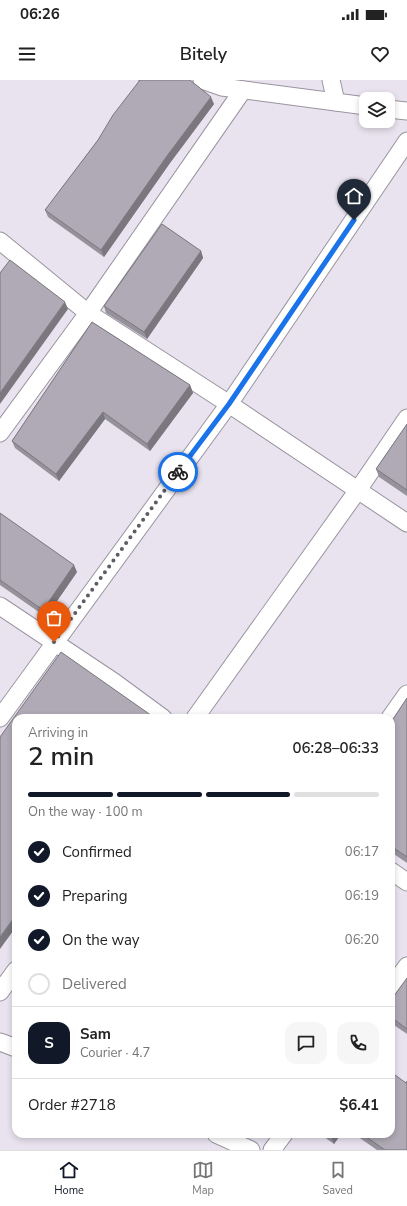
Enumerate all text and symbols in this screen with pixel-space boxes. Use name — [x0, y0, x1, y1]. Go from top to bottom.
text: 06:26 — [20, 4, 60, 24]
text: Bitely — [180, 42, 227, 66]
icon: menu — [16, 43, 38, 65]
icon: heart — [369, 43, 391, 65]
map controls — [359, 92, 395, 128]
button: layers — [359, 92, 395, 128]
pin — [337, 179, 371, 220]
icon: home — [343, 185, 365, 207]
courier — [158, 452, 198, 492]
icon: bike — [167, 461, 189, 483]
pin — [37, 601, 71, 642]
icon: bag — [43, 607, 65, 629]
text: Arriving in — [28, 724, 88, 742]
text: 06:28–06:33 — [292, 738, 379, 758]
text: 2 min — [28, 739, 94, 774]
text: On the way · 100 m — [28, 803, 143, 821]
icon: check — [28, 841, 50, 863]
text: Confirmed — [62, 842, 132, 862]
text: 06:17 — [345, 843, 379, 861]
icon: check — [28, 885, 50, 907]
text: Preparing — [62, 886, 127, 906]
text: 06:19 — [345, 887, 379, 905]
icon: check — [28, 929, 50, 951]
text: On the way — [62, 930, 140, 950]
text: 06:20 — [345, 931, 379, 949]
text: Delivered — [62, 974, 127, 994]
button: chat — [285, 1022, 327, 1064]
button: phone — [337, 1022, 379, 1064]
text: Sam — [80, 1024, 111, 1044]
text: S — [44, 1033, 54, 1053]
text: Courier · 4.7 — [80, 1044, 150, 1062]
text: Order #2718 — [28, 1095, 116, 1115]
text: $6.41 — [339, 1095, 379, 1115]
tab: Home — [54, 1159, 84, 1198]
tab: Map — [192, 1159, 214, 1198]
tab: Saved — [322, 1159, 353, 1198]

